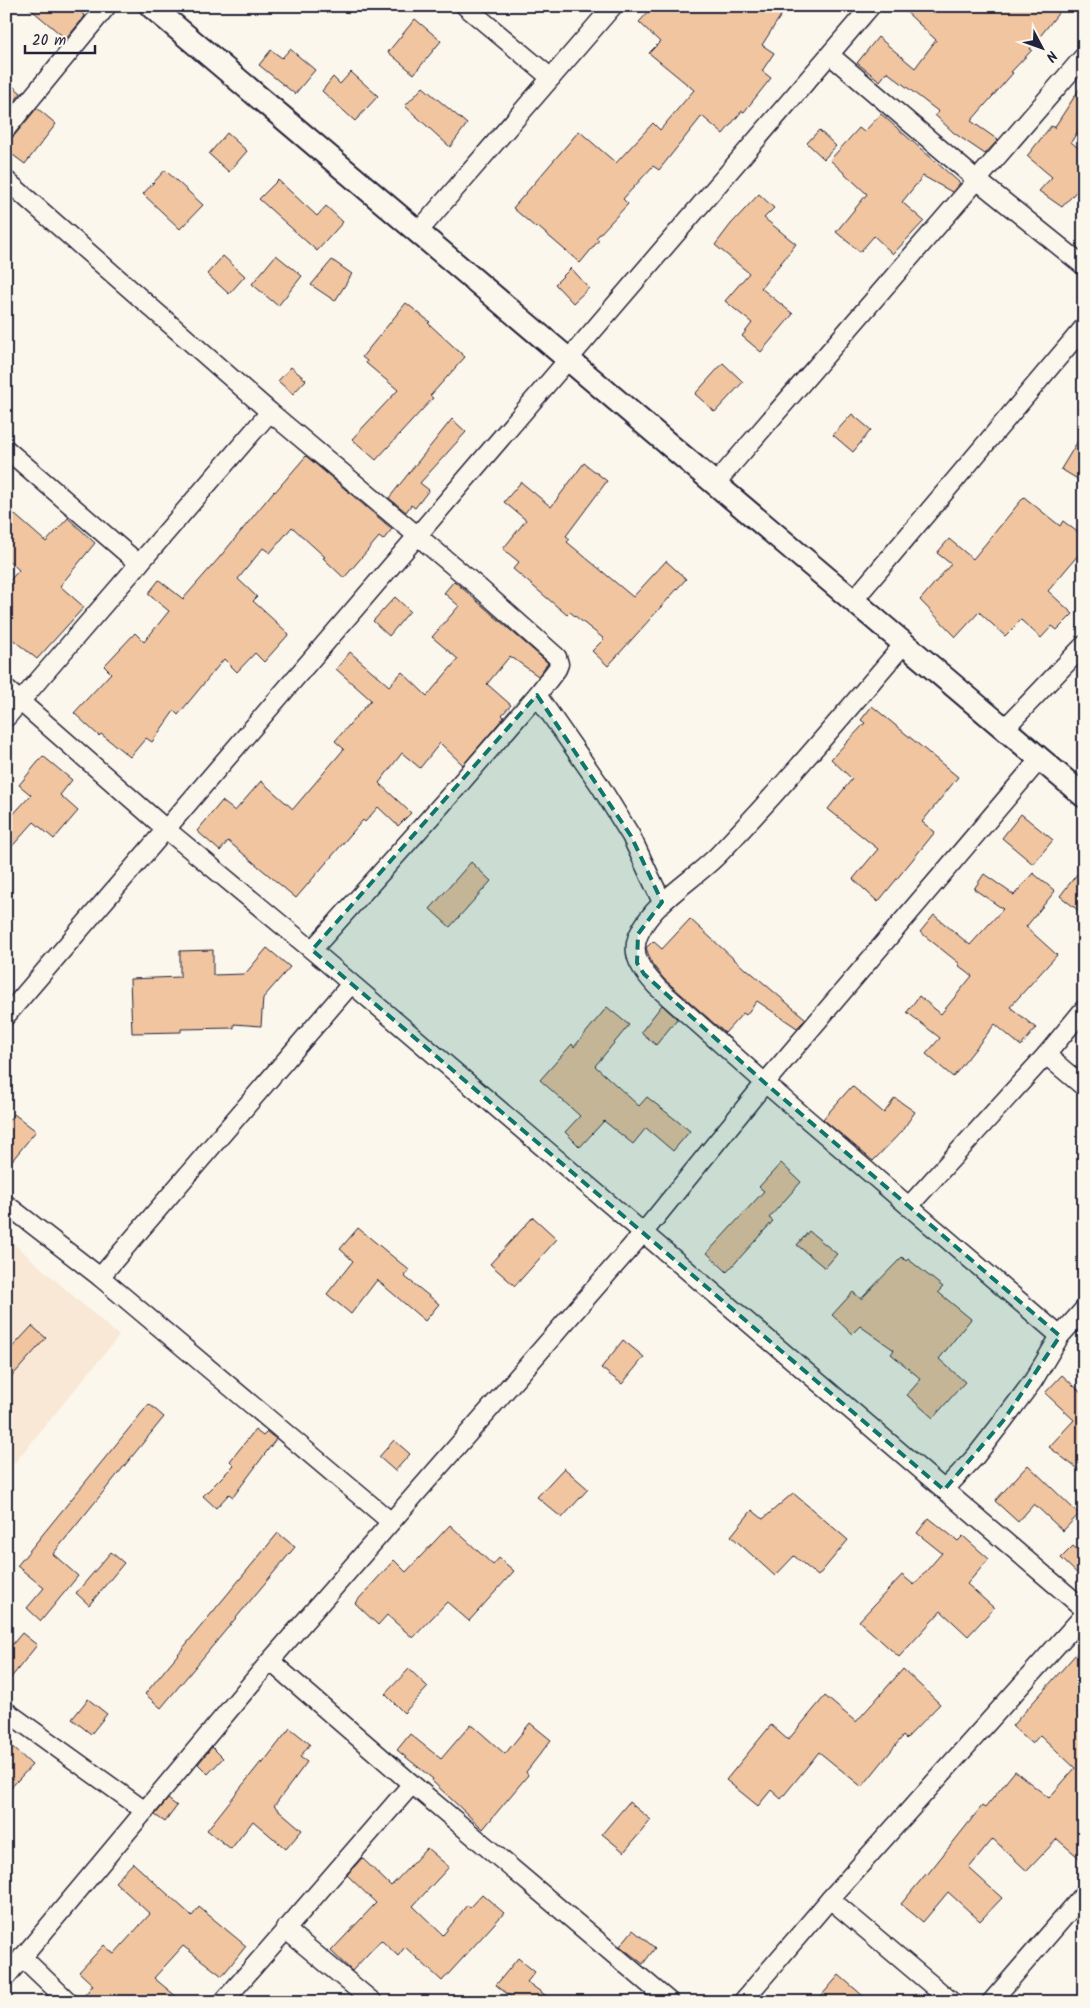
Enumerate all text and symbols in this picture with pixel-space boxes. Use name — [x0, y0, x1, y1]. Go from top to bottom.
scale bar — [25, 22, 95, 54]
north arrow — [1018, 22, 1068, 72]
text: 20 m — [32, 29, 66, 53]
text: N — [1040, 45, 1062, 67]

